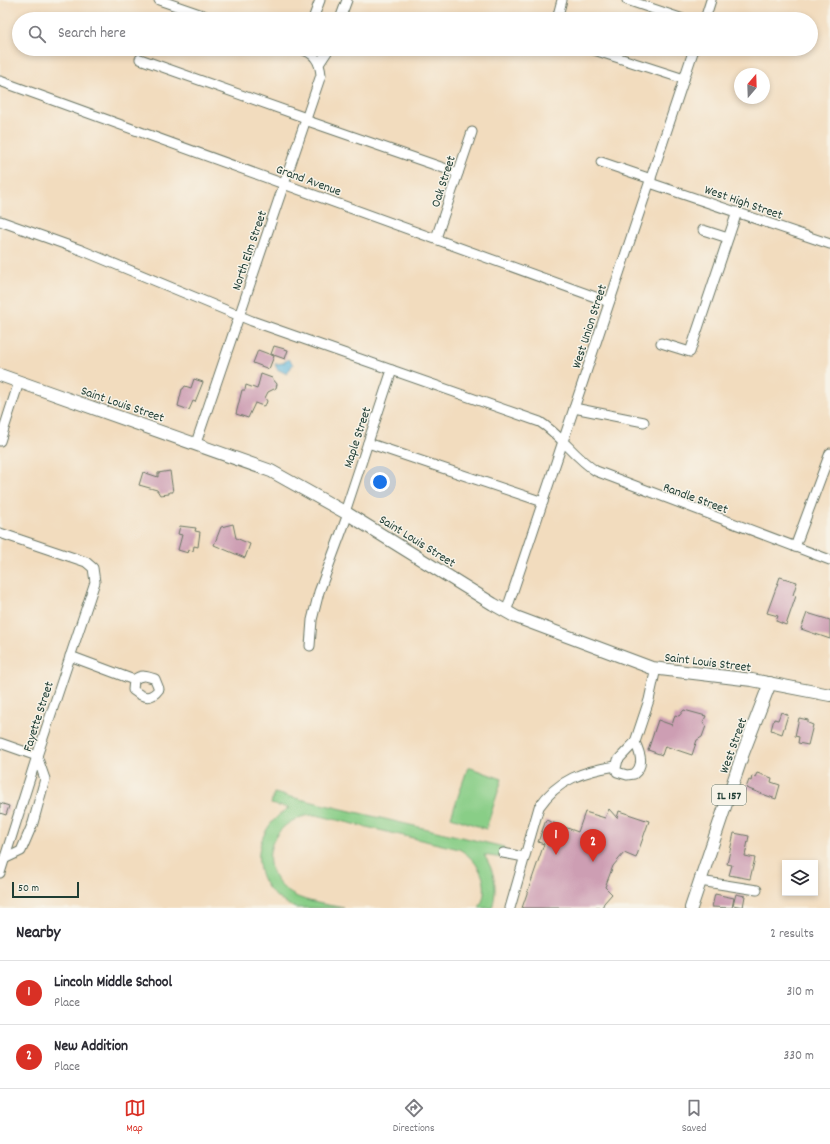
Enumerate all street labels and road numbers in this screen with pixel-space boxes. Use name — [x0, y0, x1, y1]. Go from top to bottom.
street label: Oak Street — [427, 153, 462, 210]
street label: Grand Avenue — [273, 161, 344, 202]
street label: West High Street — [701, 181, 785, 226]
street label: North Elm Street — [228, 208, 273, 293]
street label: West Union Street — [568, 282, 613, 371]
street label: Saint Louis Street — [78, 382, 167, 429]
street label: Maple Street — [340, 405, 377, 471]
street label: Randle Street — [660, 479, 730, 520]
street label: Saint Louis Street — [375, 511, 459, 573]
street label: Saint Louis Street — [663, 649, 752, 678]
street label: Fayette Street — [19, 679, 60, 754]
street label: West Street — [715, 715, 753, 776]
road number: IL 157 — [712, 785, 746, 805]

